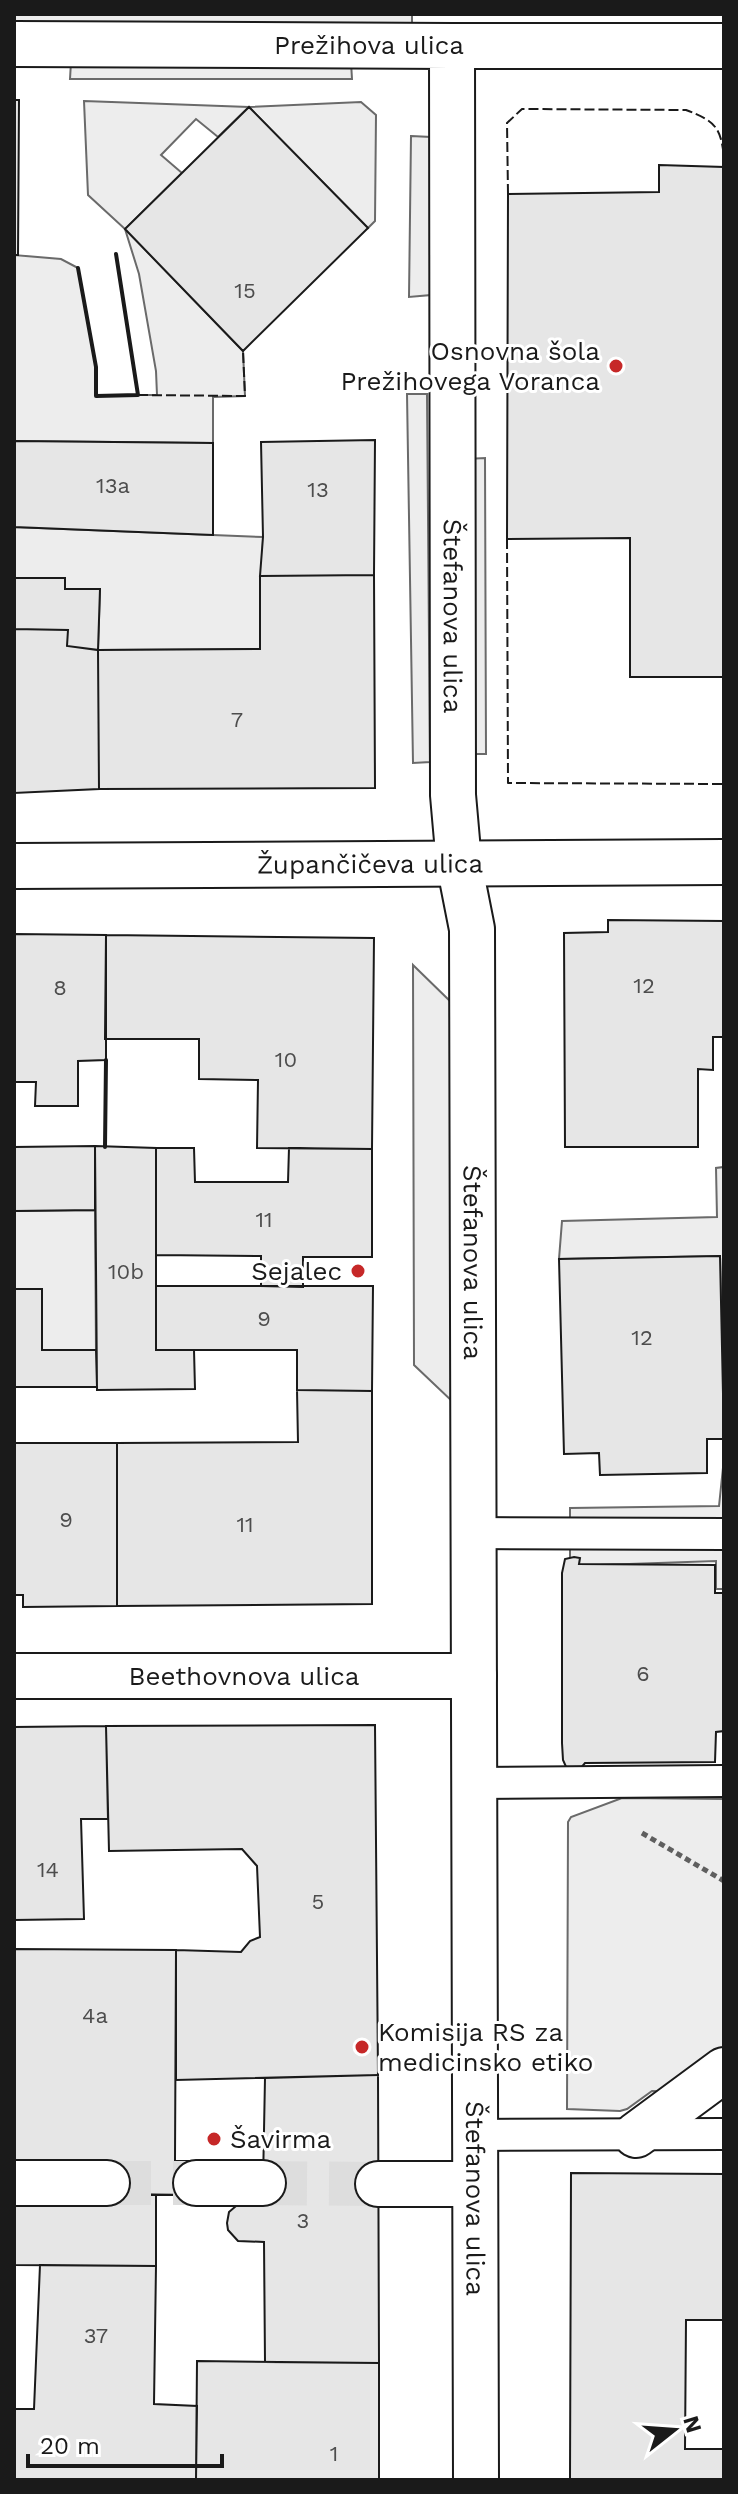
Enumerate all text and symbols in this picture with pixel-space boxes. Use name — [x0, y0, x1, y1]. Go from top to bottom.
street label: Prežihova ulica — [274, 30, 464, 60]
house number: 15 — [234, 278, 256, 303]
place label: Osnovna šola Prežihovega Voranca — [340, 336, 600, 396]
marker: Osnovna šola Prežihovega Voranca — [607, 357, 625, 375]
house number: 13a — [96, 473, 130, 498]
house number: 13 — [307, 477, 329, 502]
street label: Štefanova ulica — [438, 519, 468, 714]
house number: 7 — [231, 707, 243, 732]
street label: Župančičeva ulica — [257, 848, 483, 880]
house number: 12 — [633, 973, 655, 998]
house number: 8 — [53, 975, 67, 1000]
house number: 10 — [275, 1047, 297, 1072]
street label: Štefanova ulica — [458, 1165, 488, 1360]
house number: 11 — [255, 1207, 273, 1232]
place label: Sejalec — [251, 1256, 342, 1286]
house number: 10b — [108, 1259, 144, 1284]
marker: Sejalec — [349, 1262, 367, 1280]
house number: 9 — [257, 1306, 271, 1331]
house number: 12 — [631, 1325, 653, 1350]
house number: 9 — [59, 1507, 73, 1532]
house number: 11 — [236, 1512, 254, 1537]
street label: Beethovnova ulica — [129, 1661, 360, 1691]
house number: 6 — [636, 1661, 650, 1686]
house number: 14 — [37, 1857, 59, 1882]
house number: 5 — [312, 1889, 324, 1914]
house number: 4a — [82, 2003, 108, 2028]
place label: Komisija RS za medicinsko etiko — [378, 2017, 593, 2077]
marker: Komisija RS za medicinsko etiko — [353, 2038, 371, 2056]
street label: Štefanova ulica — [460, 2101, 491, 2296]
place label: Šavirma — [230, 2124, 332, 2154]
marker: Šavirma — [205, 2130, 223, 2148]
house number: 3 — [297, 2208, 309, 2233]
house number: 37 — [84, 2323, 108, 2348]
north arrow — [634, 2390, 714, 2470]
text: N — [678, 2413, 707, 2436]
scale bar — [28, 2418, 222, 2468]
text: 20 m — [40, 2432, 100, 2460]
house number: 1 — [330, 2441, 338, 2466]

